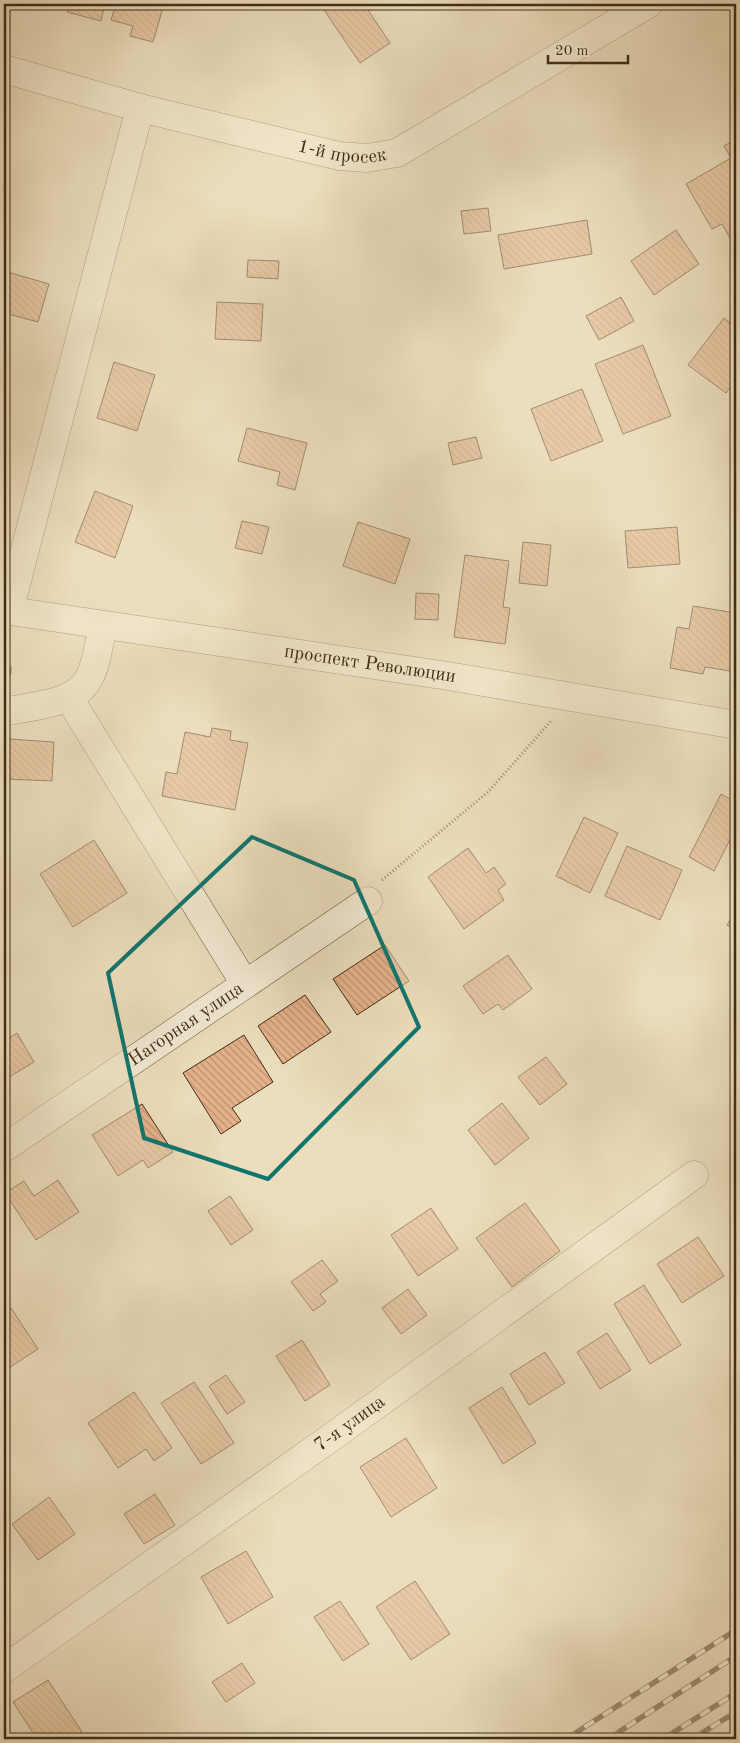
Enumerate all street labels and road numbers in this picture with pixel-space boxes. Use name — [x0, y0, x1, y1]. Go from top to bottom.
street label: 1-й просек — [296, 137, 388, 168]
street label: проспект Революции — [283, 642, 457, 687]
street label: Нагорная улица — [125, 978, 248, 1070]
street label: 7-я улица — [311, 1392, 389, 1455]

